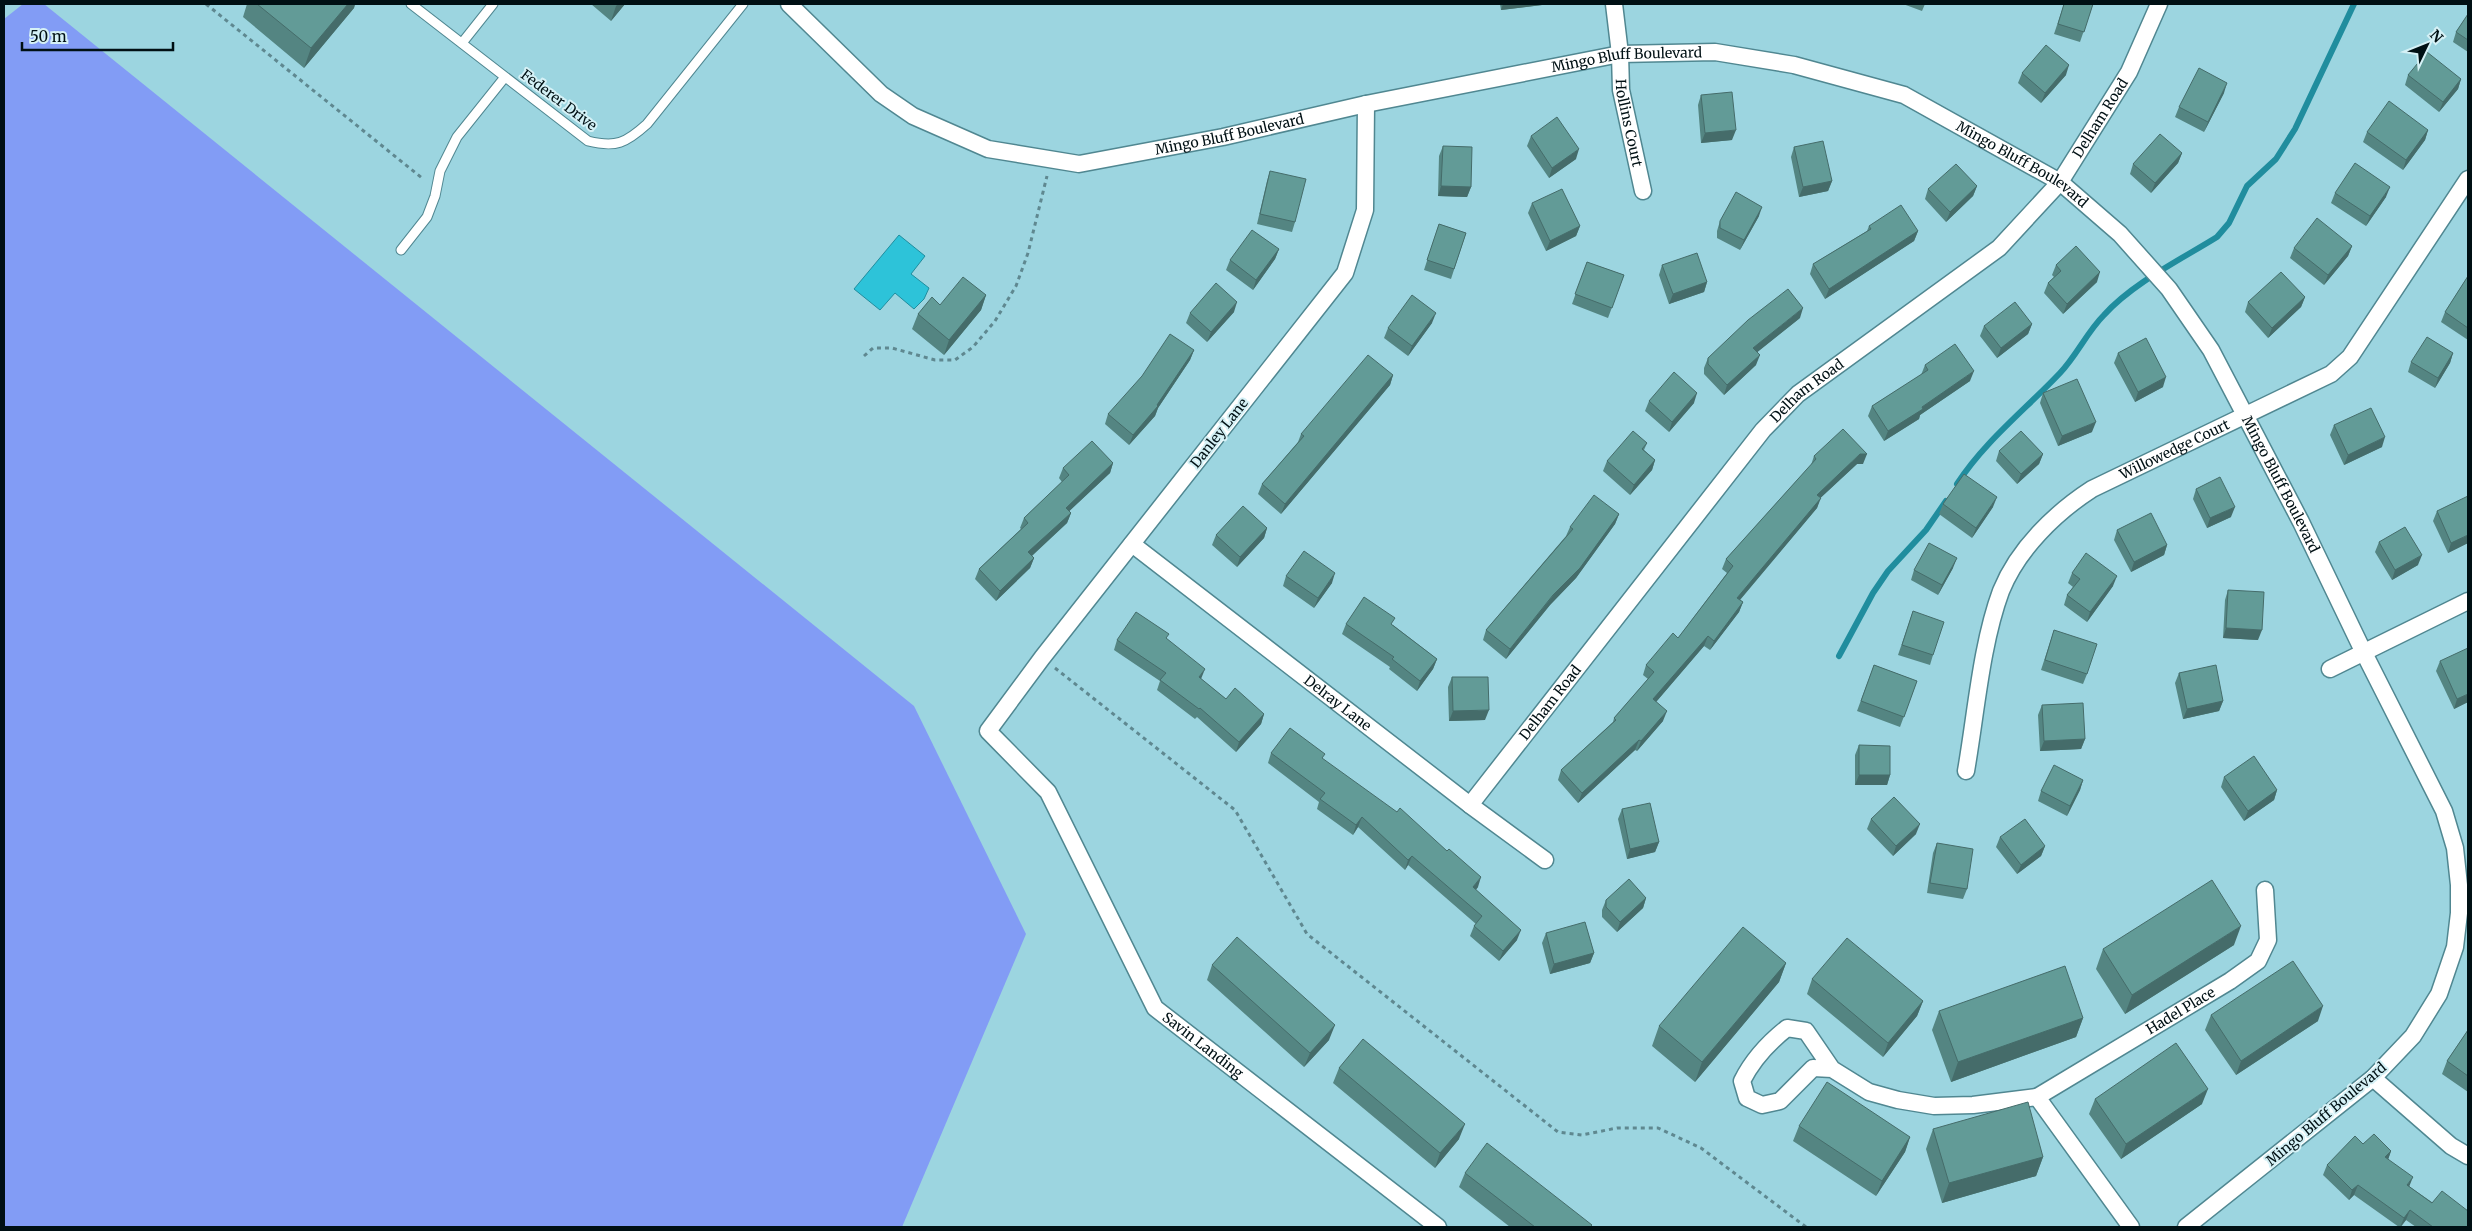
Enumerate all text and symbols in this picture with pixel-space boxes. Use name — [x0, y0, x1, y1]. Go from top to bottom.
scale bar — [22, 20, 174, 52]
north arrow — [2402, 20, 2452, 70]
text: N — [2426, 26, 2447, 46]
text: 50 m — [30, 27, 67, 46]
street label: Mingo Bluff Boulevard — [1550, 43, 1703, 76]
street label: Federer Drive — [517, 66, 601, 134]
street label: Delham Road — [2069, 74, 2132, 161]
street label: Hollins Court — [1612, 79, 1647, 169]
street label: Mingo Bluff Boulevard — [1153, 110, 1306, 159]
street label: Mingo Bluff Boulevard — [1953, 117, 2092, 212]
street label: Delham Road — [1766, 355, 1848, 426]
street label: Danley Lane — [1186, 394, 1252, 472]
street label: Mingo Bluff Boulevard — [2238, 413, 2324, 556]
street label: Willowedge Court — [2116, 415, 2233, 484]
street label: Delham Road — [1515, 661, 1585, 744]
street label: Delray Lane — [1300, 671, 1375, 735]
street label: Hadel Place — [2143, 983, 2218, 1038]
street label: Savin Landing — [1159, 1008, 1247, 1082]
street label: Mingo Bluff Boulevard — [2262, 1058, 2390, 1170]

